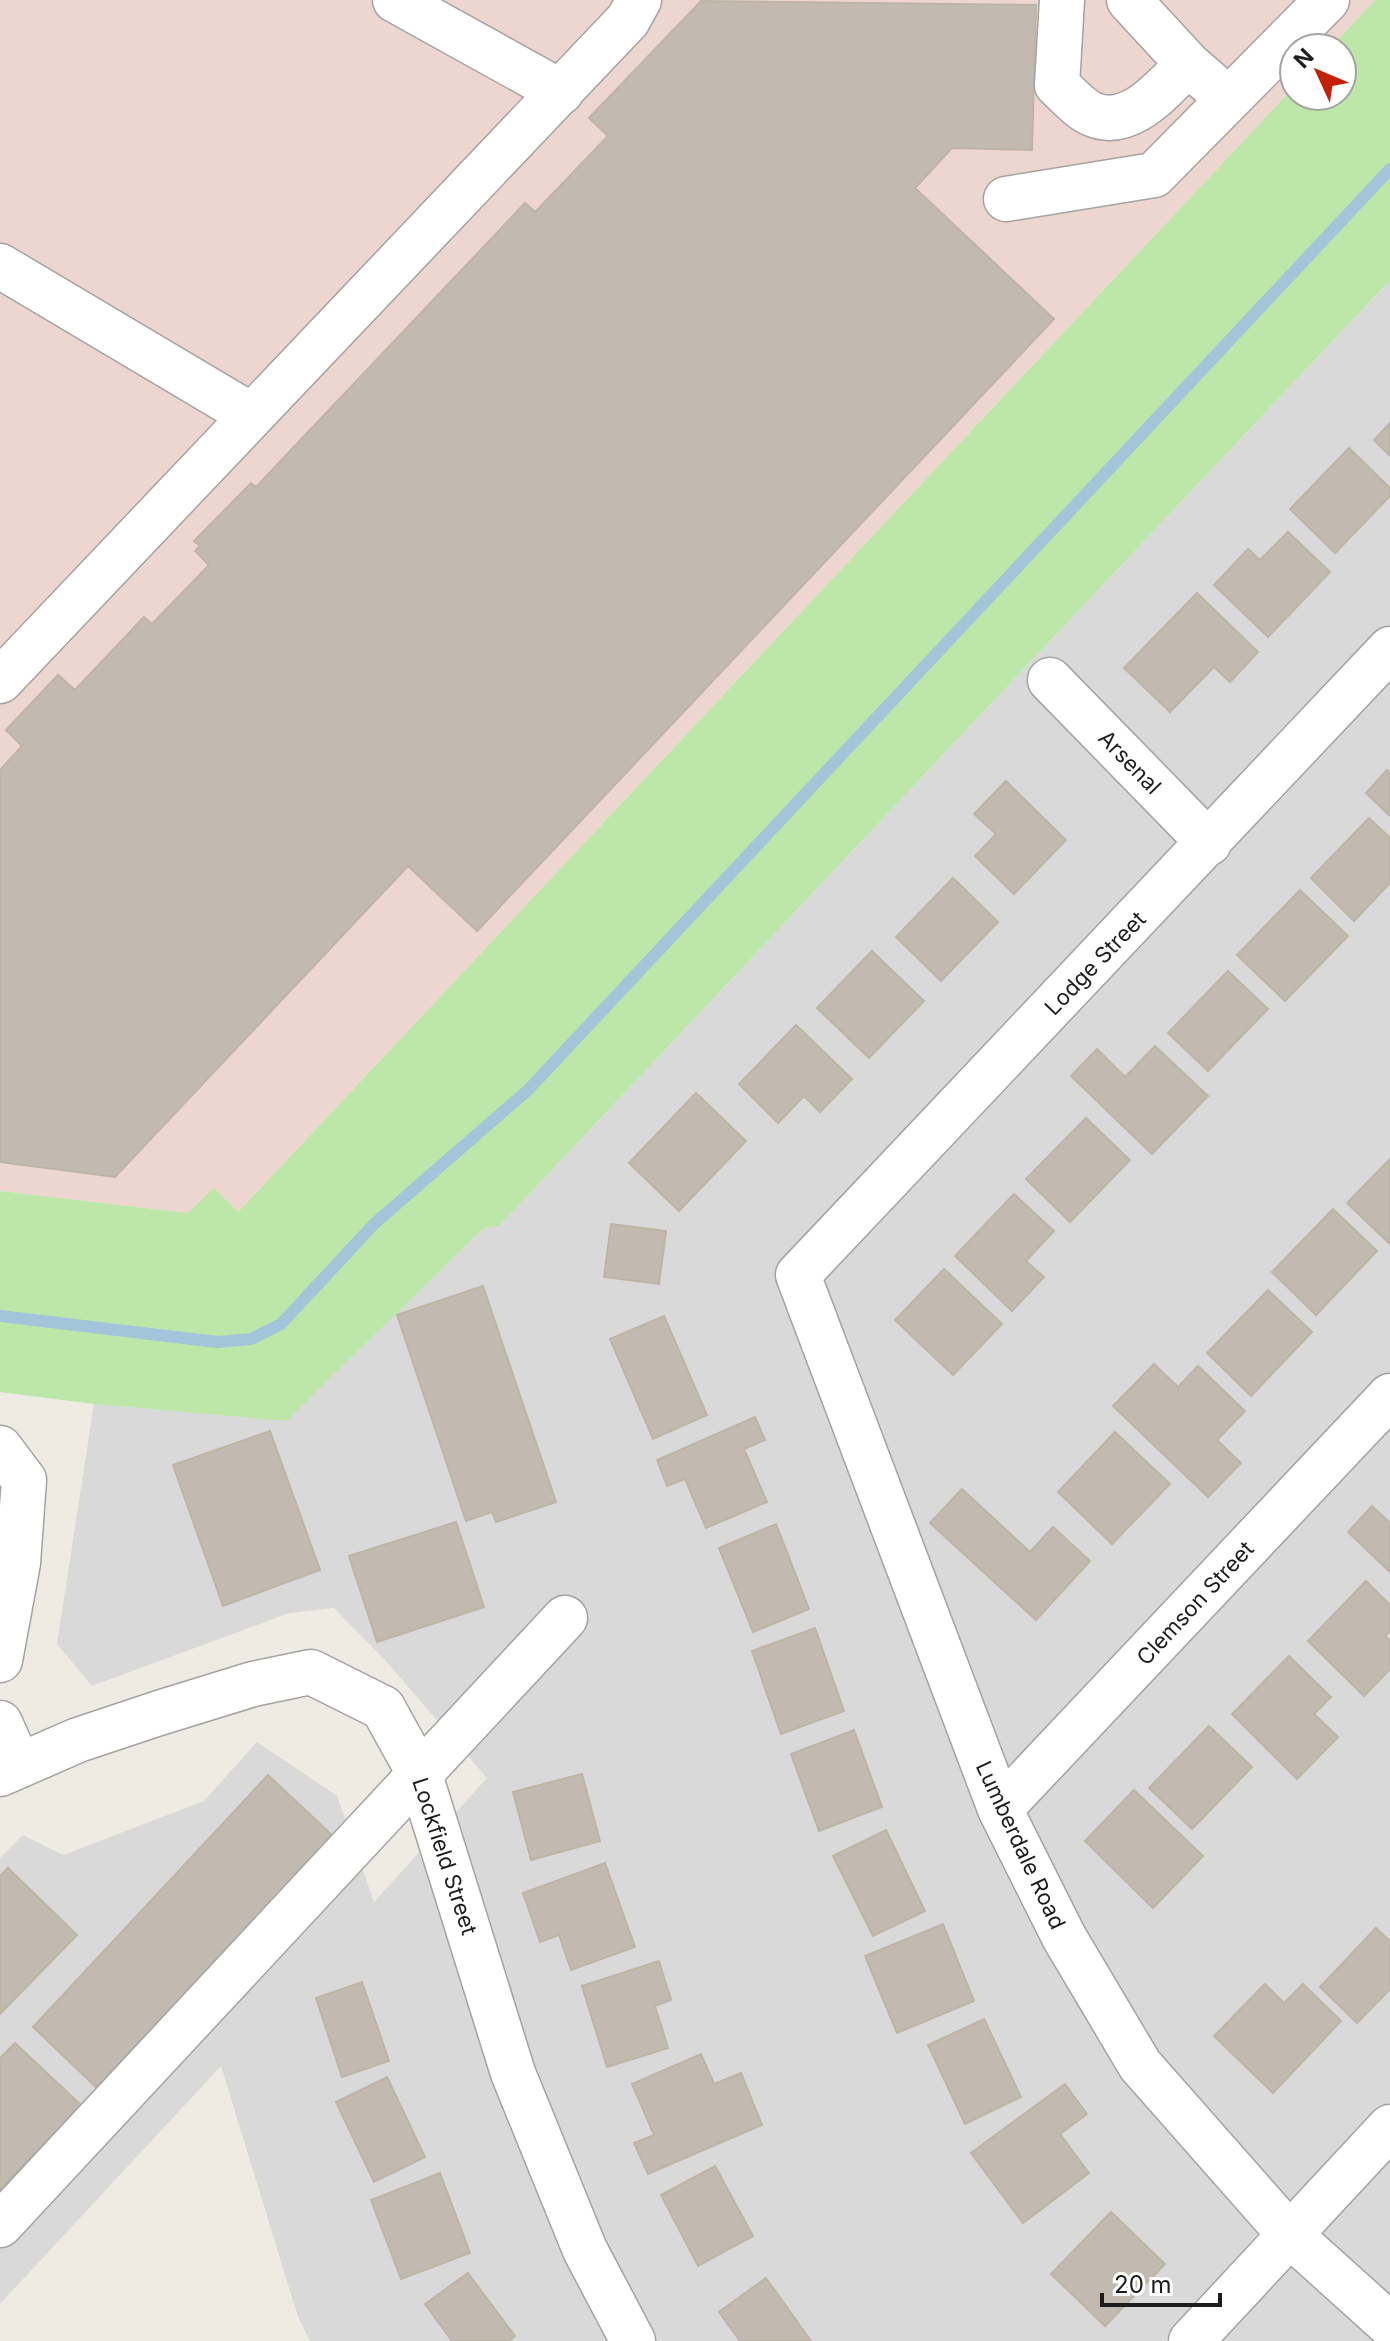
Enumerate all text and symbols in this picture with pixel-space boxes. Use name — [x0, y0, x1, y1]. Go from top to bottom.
north arrow — [1278, 32, 1358, 112]
text: N — [1288, 43, 1319, 73]
street label: Arsenal — [1093, 725, 1167, 799]
street label: Lodge Street — [1039, 906, 1151, 1020]
street label: Clemson Street — [1131, 1536, 1259, 1670]
street label: Lumberdale Road — [971, 1757, 1071, 1933]
street label: Lockfield Street — [407, 1774, 483, 1938]
scale bar — [1102, 2257, 1220, 2307]
text: 20 m — [1114, 2270, 1172, 2299]

